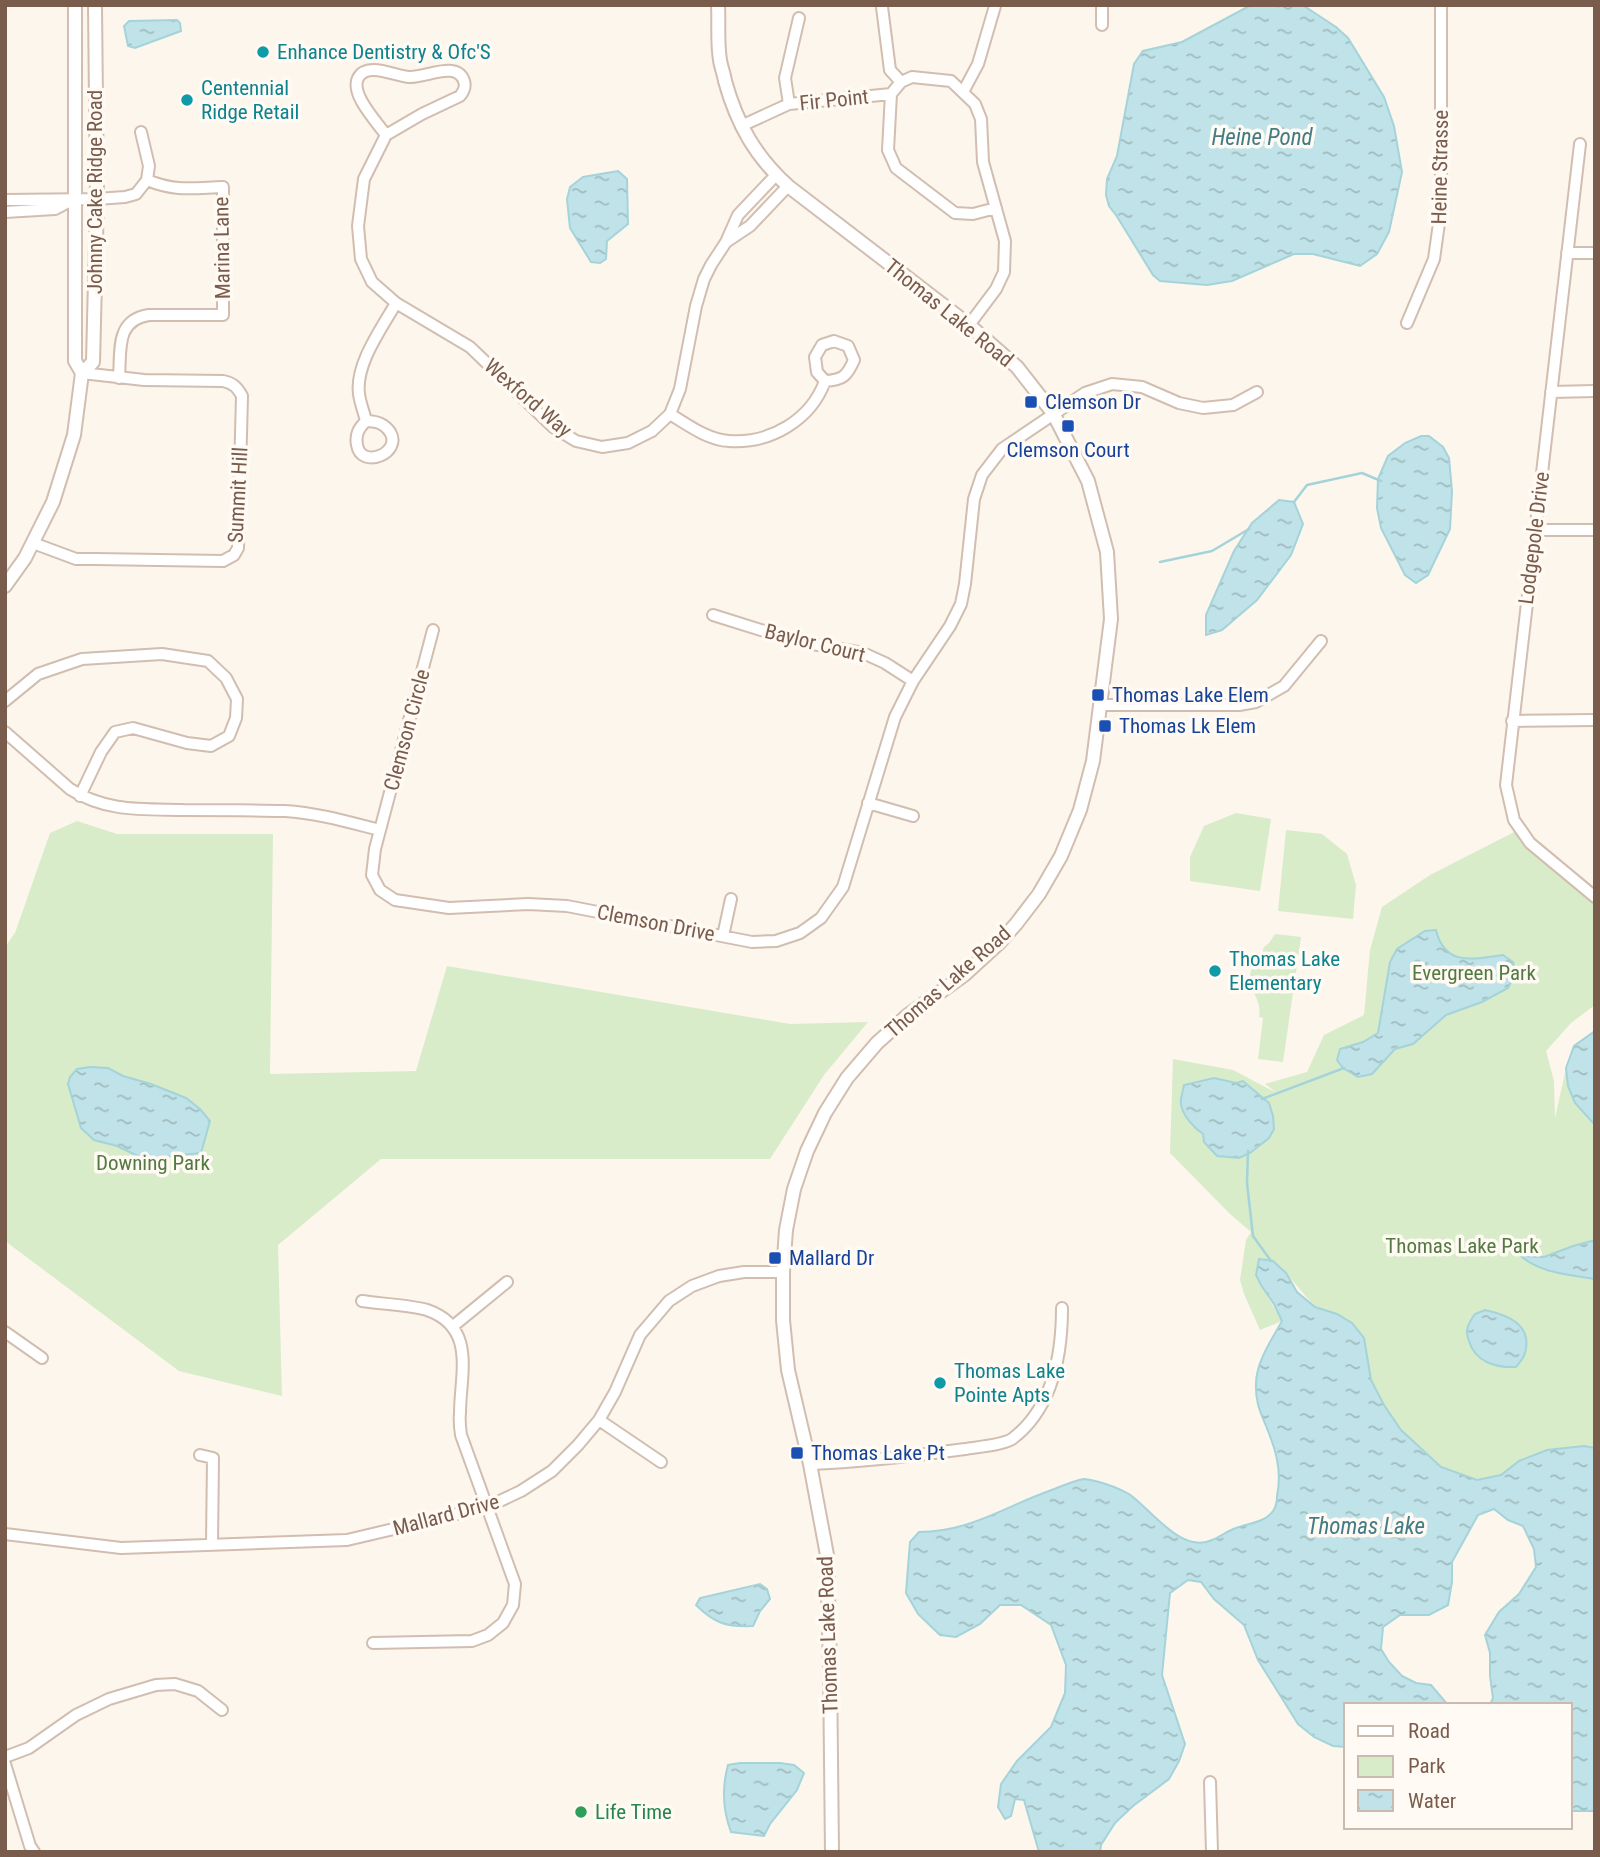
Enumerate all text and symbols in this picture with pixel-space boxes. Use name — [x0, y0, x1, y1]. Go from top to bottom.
place label: Enhance Dentistry & Ofc'S — [277, 40, 491, 64]
marker: Enhance Dentistry & Ofc'S — [255, 44, 271, 60]
place label: Centennial Ridge Retail — [201, 76, 299, 124]
street label: Fir Point — [798, 84, 870, 116]
street label: Johnny Cake Ridge Road — [83, 90, 107, 294]
marker: Centennial Ridge Retail — [179, 92, 195, 108]
street label: Heine Strasse — [1427, 109, 1453, 225]
water label: Heine Pond — [1211, 124, 1314, 151]
street label: Marina Lane — [209, 197, 235, 299]
street label: Thomas Lake Road — [880, 254, 1018, 372]
street label: Wexford Way — [479, 354, 577, 443]
place label: Clemson Dr — [1045, 390, 1141, 414]
marker: Clemson Dr — [1023, 394, 1039, 410]
marker: Clemson Court — [1060, 418, 1076, 434]
place label: Clemson Court — [1006, 438, 1130, 462]
street label: Summit Hill — [224, 446, 252, 544]
street label: Lodgepole Drive — [1514, 470, 1554, 606]
street label: Baylor Court — [762, 619, 868, 667]
street label: Clemson Circle — [379, 666, 435, 793]
place label: Thomas Lake Elem — [1112, 683, 1269, 707]
marker: Thomas Lake Elem — [1090, 687, 1106, 703]
place label: Thomas Lk Elem — [1119, 714, 1256, 738]
marker: Thomas Lk Elem — [1097, 718, 1113, 734]
street label: Clemson Drive — [595, 900, 717, 946]
street label: Thomas Lake Road — [880, 921, 1016, 1043]
place label: Thomas Lake Elementary — [1229, 947, 1340, 995]
park label: Evergreen Park — [1412, 961, 1536, 985]
marker: Thomas Lake Elementary — [1207, 963, 1223, 979]
park label: Downing Park — [96, 1151, 211, 1175]
park label: Thomas Lake Park — [1385, 1234, 1539, 1258]
place label: Mallard Dr — [789, 1246, 874, 1270]
marker: Mallard Dr — [767, 1250, 783, 1266]
place label: Thomas Lake Pointe Apts — [954, 1359, 1065, 1407]
marker: Thomas Lake Pointe Apts — [932, 1375, 948, 1391]
place label: Thomas Lake Pt — [811, 1441, 945, 1465]
marker: Thomas Lake Pt — [789, 1445, 805, 1461]
street label: Mallard Drive — [390, 1489, 502, 1541]
water label: Thomas Lake — [1307, 1513, 1425, 1540]
street label: Thomas Lake Road — [813, 1556, 843, 1714]
legend — [1344, 1703, 1572, 1829]
text: Road — [1408, 1719, 1450, 1743]
text: Park — [1408, 1754, 1446, 1778]
text: Water — [1408, 1789, 1456, 1813]
place label: Life Time — [595, 1800, 672, 1824]
marker: Life Time — [573, 1804, 589, 1820]

